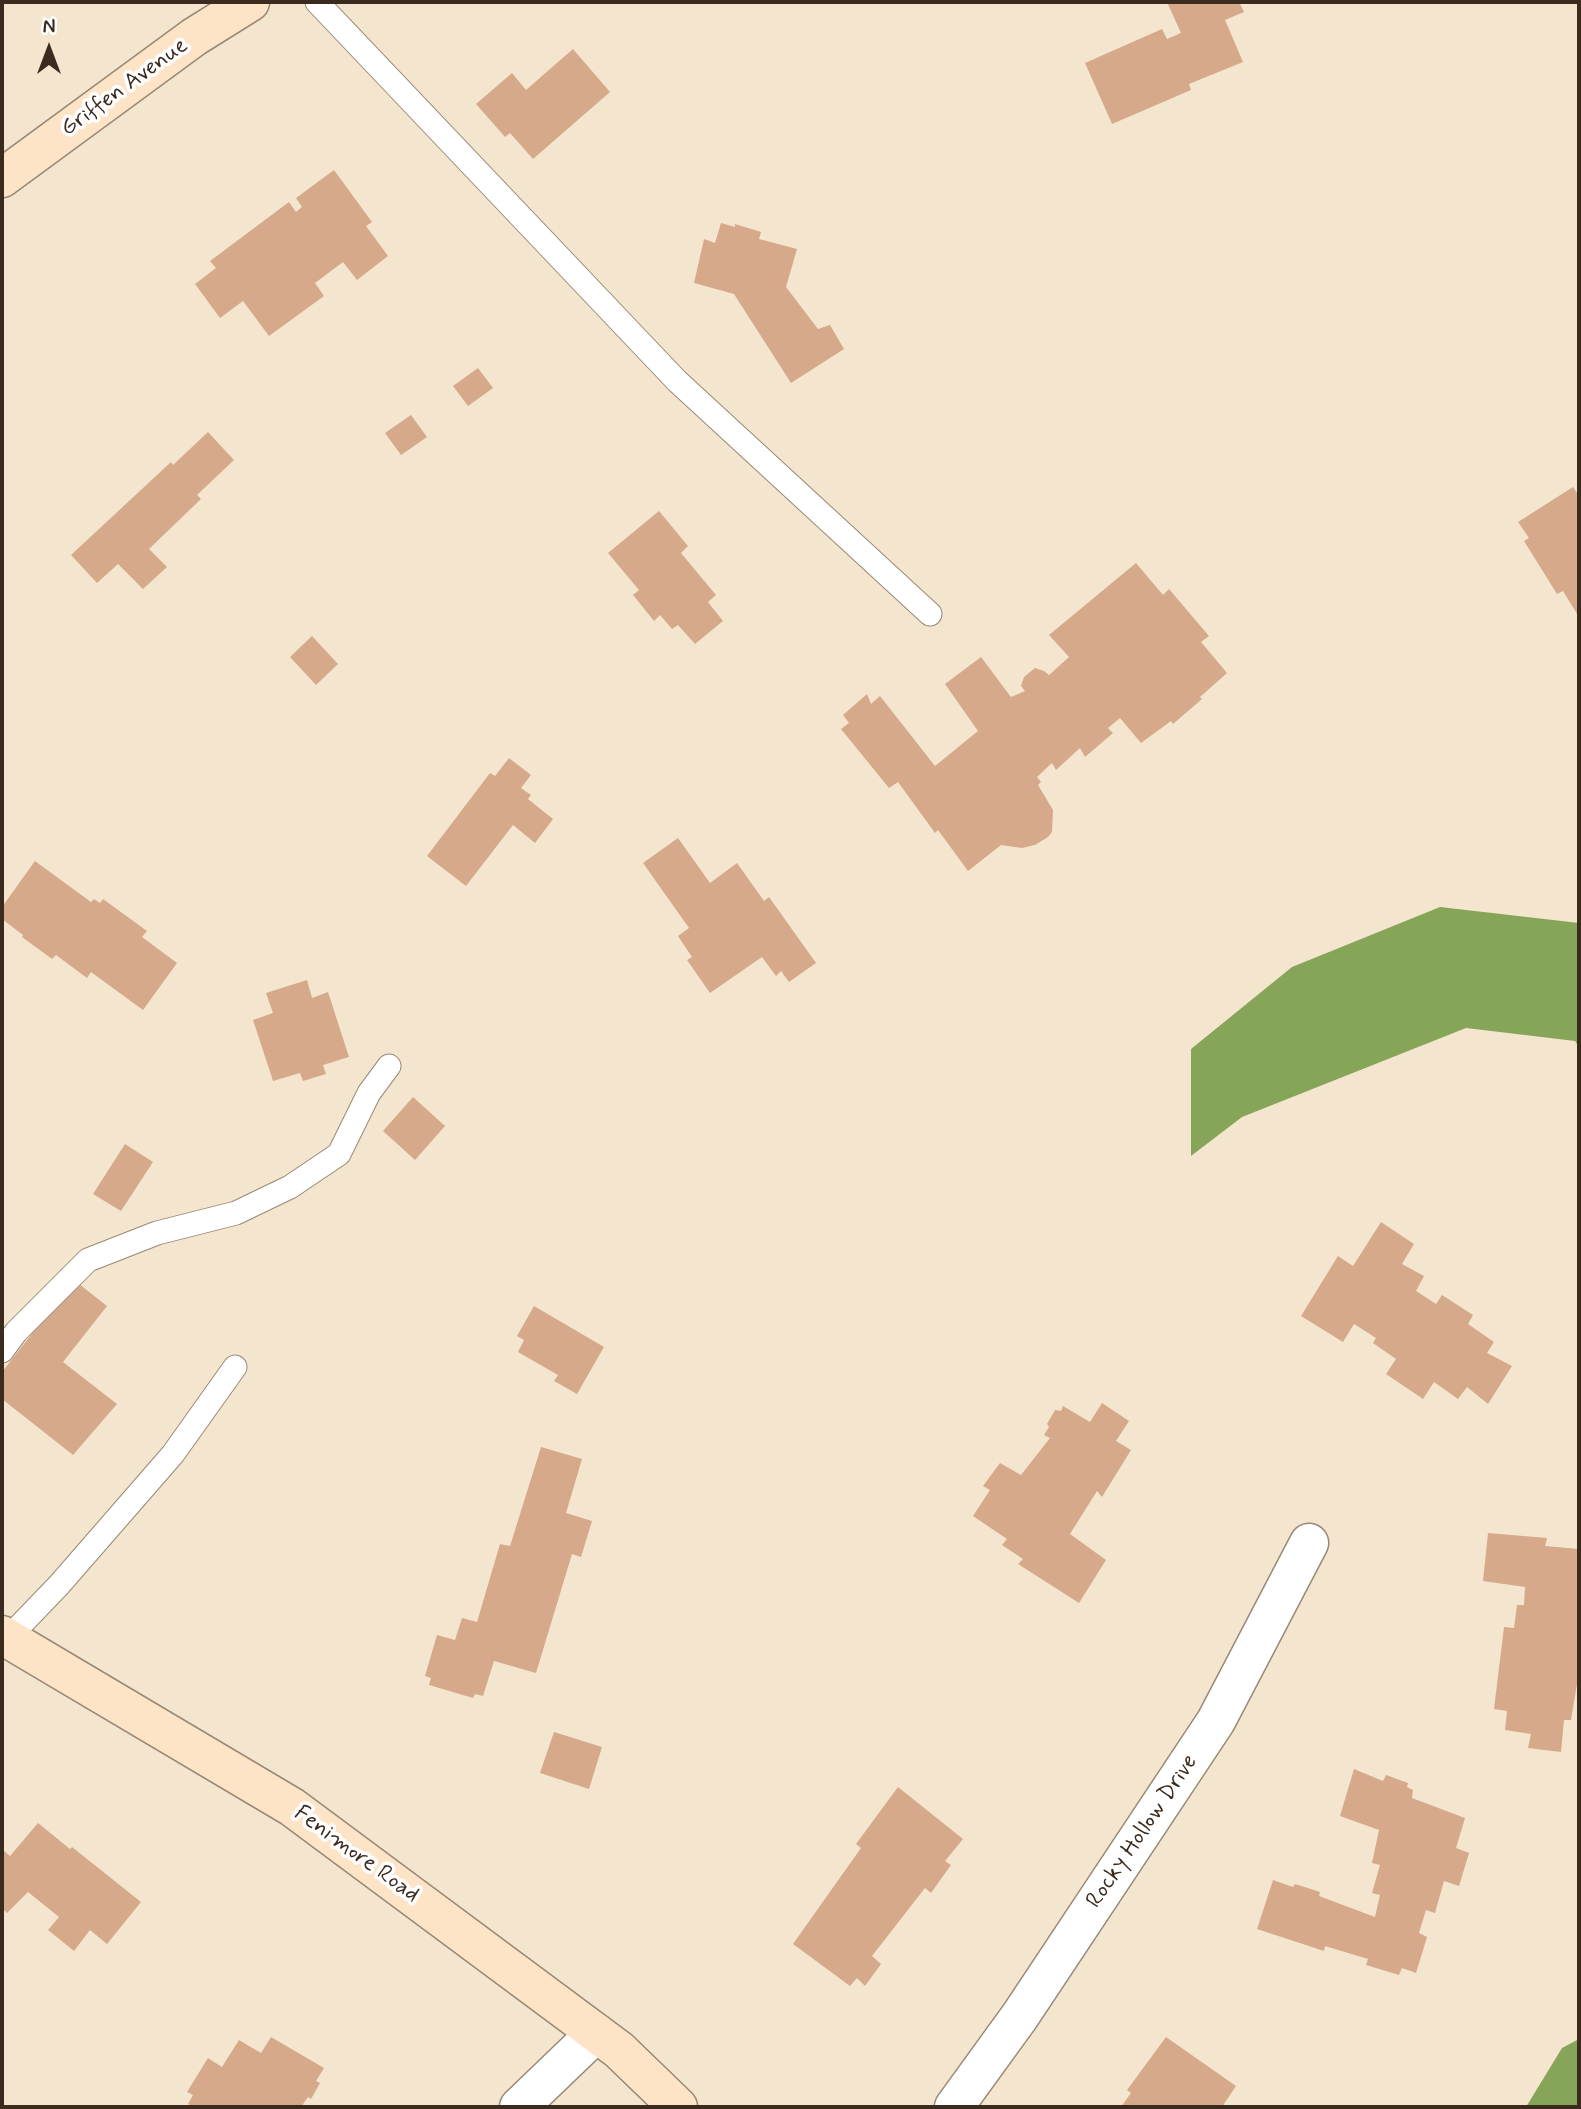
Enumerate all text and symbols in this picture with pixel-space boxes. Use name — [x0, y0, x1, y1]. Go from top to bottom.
north arrow — [14, 14, 84, 84]
text: N — [43, 15, 55, 40]
street label: Griffen Avenue — [56, 33, 194, 143]
street label: Rocky Hollow Drive — [1081, 1750, 1205, 1914]
street label: Fenimore Road — [288, 1800, 424, 1910]

